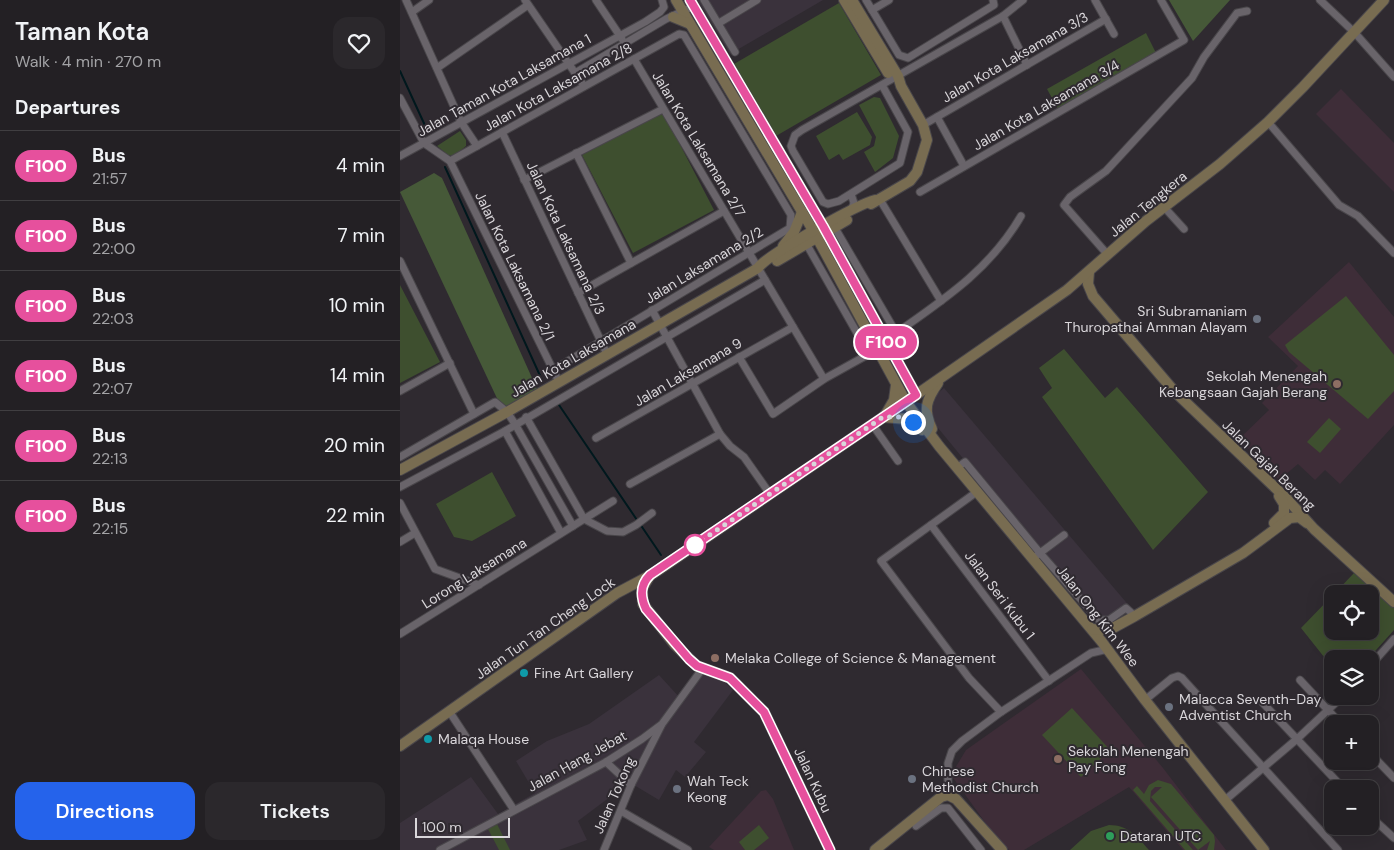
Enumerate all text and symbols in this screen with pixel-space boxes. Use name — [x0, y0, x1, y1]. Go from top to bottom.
street label: Jalan Kota Laksamana 3/3 — [938, 8, 1092, 106]
text: Taman Kota — [15, 16, 149, 47]
button: heart — [333, 17, 385, 69]
street label: Jalan Taman Kota Laksamana 1 — [414, 30, 594, 140]
street label: Jalan Kota Laksamana 2/8 — [481, 39, 635, 135]
text: Walk · 4 min · 270 m — [15, 51, 161, 72]
street label: Jalan Kota Laksamana 3/4 — [970, 55, 1123, 154]
street label: Jalan Kota Laksamana 2/7 — [648, 68, 750, 220]
text: Departures — [15, 95, 120, 120]
text: Bus — [92, 143, 126, 168]
text: 4 min — [336, 153, 385, 178]
text: F100 — [25, 154, 67, 178]
street label: Jalan Kota Laksamana 2/3 — [523, 159, 609, 317]
street label: Jalan Tengkera — [1105, 167, 1191, 241]
text: 21:57 — [92, 168, 127, 189]
street label: Jalan Kota Laksamana 2/1 — [471, 189, 559, 343]
text: Bus — [92, 213, 126, 238]
text: 7 min — [337, 223, 385, 248]
street label: Jalan Laksamana 2/2 — [642, 223, 766, 307]
text: F100 — [25, 224, 67, 248]
text: 22:00 — [92, 238, 135, 259]
text: Bus — [92, 283, 126, 308]
text: 10 min — [329, 293, 385, 318]
text: F100 — [25, 294, 67, 318]
place label: Sri Subramaniam Thuropathai Amman Alayam — [1065, 302, 1247, 336]
text: 22:03 — [92, 308, 134, 329]
marker: Sri Subramaniam Thuropathai Amman Alayam — [1251, 313, 1263, 325]
street label: Jalan Kota Laksamana — [507, 315, 639, 401]
line badge: F100 — [851, 326, 921, 358]
text: F100 — [865, 330, 907, 354]
street label: Jalan Laksamana 9 — [631, 334, 745, 410]
text: Bus — [92, 353, 126, 378]
text: 14 min — [330, 363, 385, 388]
text: F100 — [25, 364, 67, 388]
place label: Sekolah Menengah Kebangsaan Gajah Berang — [1159, 367, 1327, 401]
text: 22:07 — [92, 378, 133, 399]
marker: Sekolah Menengah Kebangsaan Gajah Berang — [1331, 378, 1343, 390]
your location — [901, 410, 926, 435]
street label: Jalan Gajah Berang — [1218, 416, 1320, 514]
text: Bus — [92, 423, 126, 448]
text: 20 min — [324, 433, 385, 458]
text: F100 — [25, 434, 67, 458]
text: 22:13 — [92, 448, 128, 469]
text: Bus — [92, 493, 126, 518]
text: 22 min — [326, 503, 385, 528]
text: F100 — [25, 504, 67, 528]
text: 22:15 — [92, 518, 128, 539]
street label: Lorong Laksamana — [418, 534, 530, 612]
unlabelled marker — [684, 534, 706, 556]
street label: Jalan Seri Kubu 1 — [961, 547, 1039, 643]
street label: Jalan Ong Kim Wee — [1053, 562, 1143, 670]
street label: Jalan Tun Tan Cheng Lock — [472, 573, 618, 683]
map controls — [1324, 585, 1379, 835]
button: locate — [1324, 585, 1379, 640]
place label: Melaka College of Science & Management — [725, 649, 996, 667]
button: layers — [1324, 650, 1379, 705]
marker: Melaka College of Science & Management — [709, 652, 721, 664]
place label: Fine Art Gallery — [534, 664, 634, 682]
marker: Fine Art Gallery — [518, 667, 530, 679]
place label: Malacca Seventh-Day Adventist Church — [1179, 690, 1321, 724]
marker: Malacca Seventh-Day Adventist Church — [1163, 701, 1175, 713]
button: + — [1324, 715, 1379, 770]
street label: Jalan Hang Jebat — [524, 726, 630, 796]
place label: Malaqa House — [438, 730, 529, 748]
marker: Malaqa House — [422, 733, 434, 745]
place label: Sekolah Menengah Pay Fong — [1068, 742, 1189, 776]
street label: Jalan Kubu — [790, 745, 836, 815]
street label: Jalan Tokong — [589, 753, 639, 836]
marker: Sekolah Menengah Pay Fong — [1052, 753, 1064, 765]
place label: Chinese Methodist Church — [922, 762, 1038, 796]
place label: Wah Teck Keong — [687, 772, 749, 806]
marker: Chinese Methodist Church — [906, 773, 918, 785]
button: − — [1324, 780, 1379, 835]
button: Directions — [15, 782, 195, 840]
button: Tickets — [205, 782, 385, 840]
marker: Wah Teck Keong — [671, 783, 683, 795]
scale bar — [415, 815, 510, 838]
text: 100 m — [422, 818, 462, 836]
place label: Dataran UTC — [1120, 827, 1201, 845]
marker: Dataran UTC — [1104, 830, 1116, 842]

